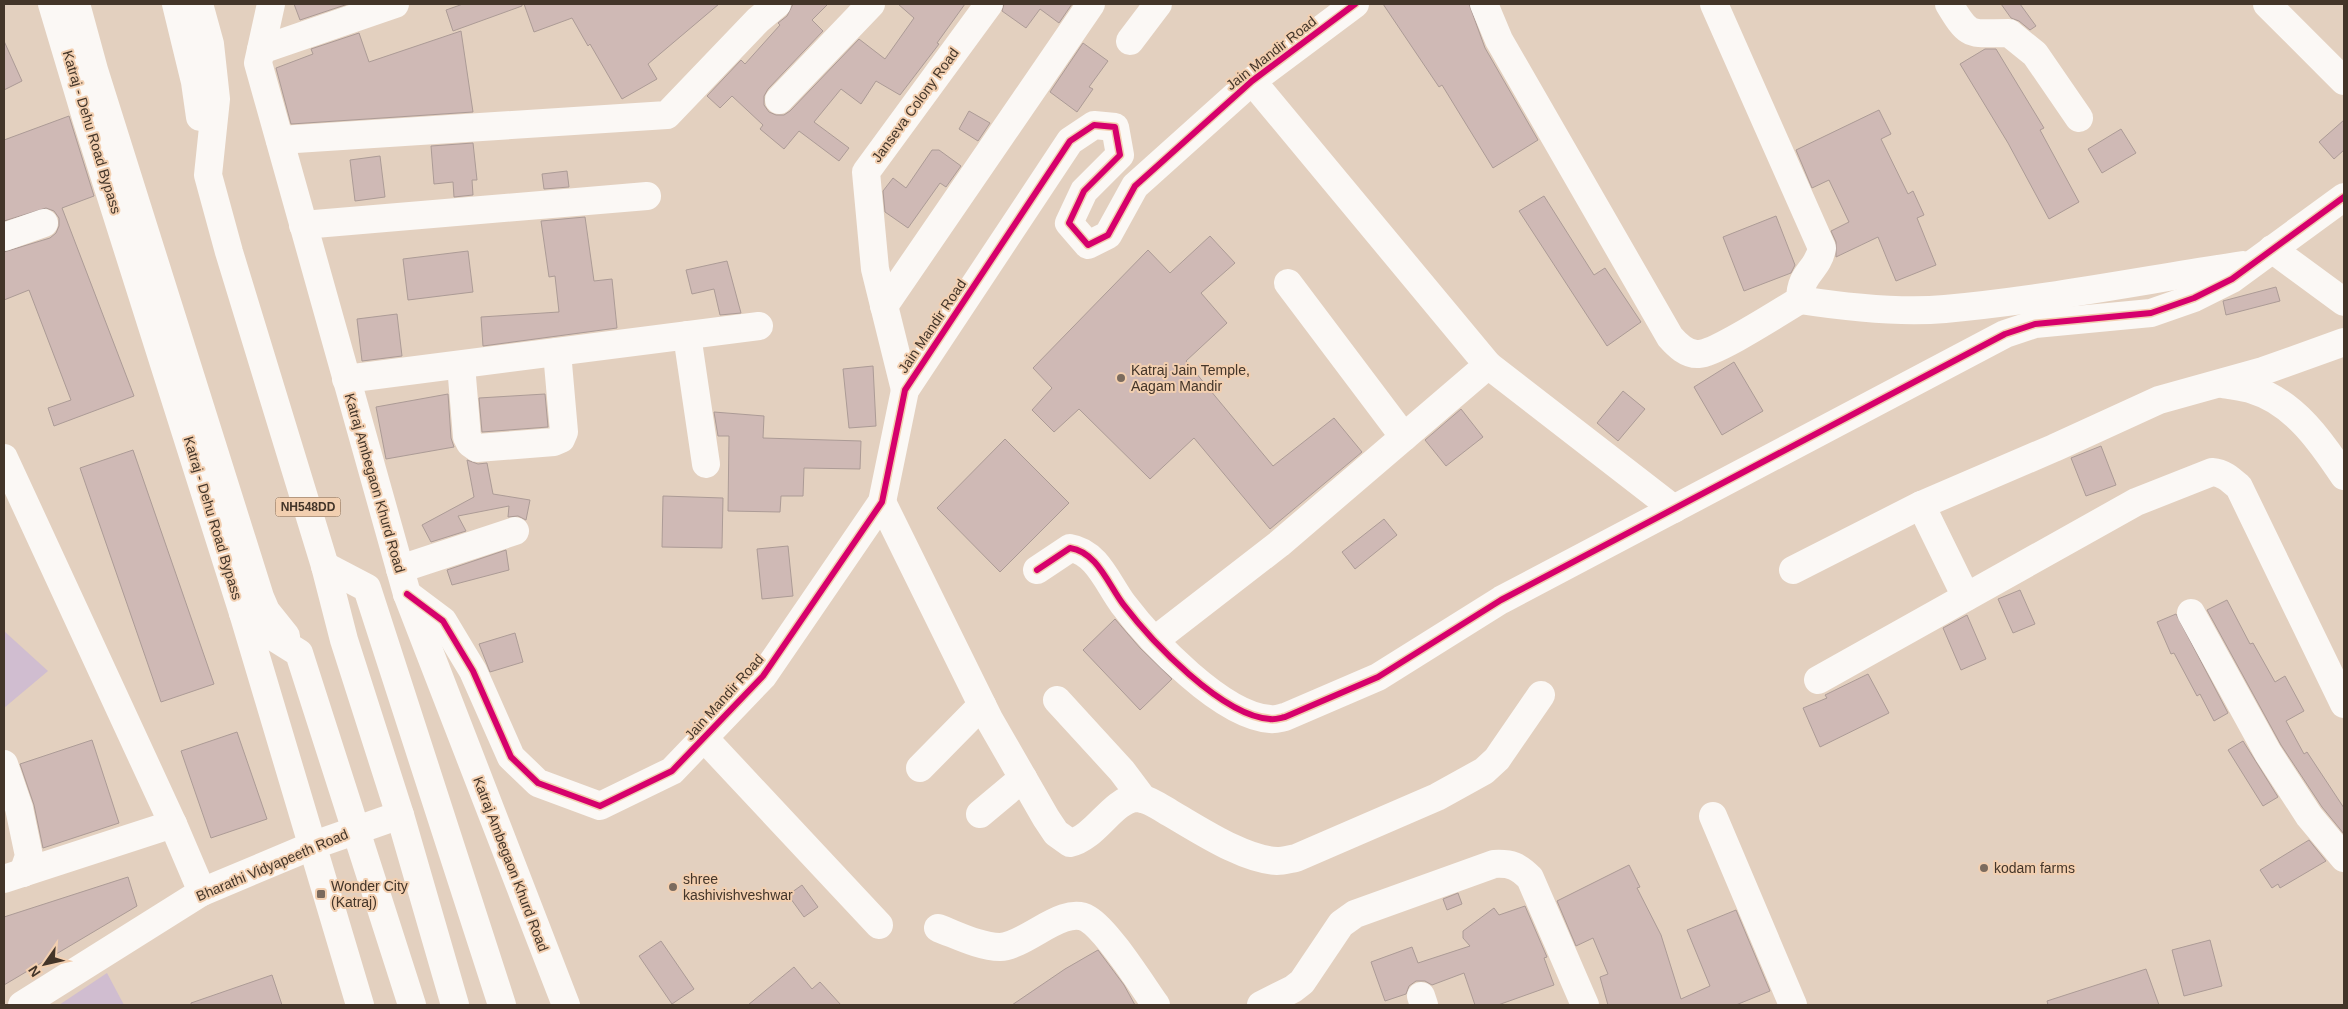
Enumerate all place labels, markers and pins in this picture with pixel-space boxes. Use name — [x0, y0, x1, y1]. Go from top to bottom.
place label: Katraj Jain Temple, Aagam Mandir — [1131, 362, 1250, 394]
marker: Katraj Jain Temple, Aagam Mandir — [1115, 372, 1127, 384]
place label: kodam farms — [1994, 860, 2075, 876]
marker: kodam farms — [1978, 862, 1990, 874]
place label: shree kashivishveshwar — [683, 871, 793, 903]
place label: Wonder City (Katraj) — [331, 878, 408, 910]
marker: shree kashivishveshwar — [667, 881, 679, 893]
marker: Wonder City (Katraj) — [315, 888, 327, 900]

